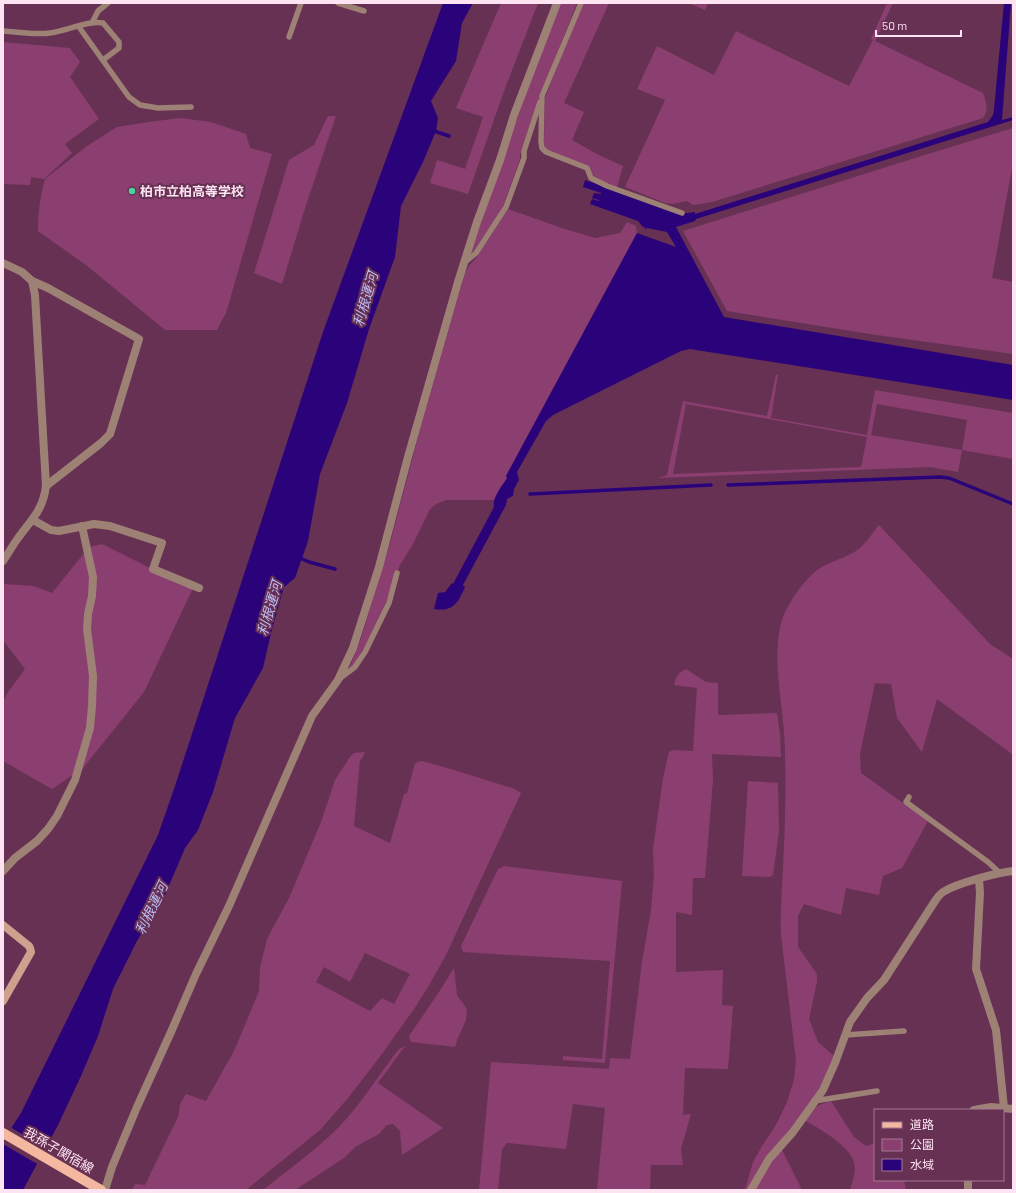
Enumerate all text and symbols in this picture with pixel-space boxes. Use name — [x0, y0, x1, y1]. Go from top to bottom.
scale bar — [876, 12, 961, 38]
text: 50 m — [882, 18, 907, 32]
place label: 柏市立柏高等学校 — [140, 183, 244, 199]
marker: 柏市立柏高等学校 — [127, 186, 137, 196]
water label: 利根運河 — [349, 267, 382, 328]
water label: 利根運河 — [253, 576, 286, 637]
water label: 利根運河 — [131, 876, 172, 937]
legend — [874, 1109, 1004, 1181]
text: 道路 — [910, 1117, 934, 1131]
street label: 我孫子関宿線 — [21, 1124, 97, 1176]
text: 公園 — [910, 1137, 934, 1151]
text: 水域 — [910, 1157, 934, 1171]

